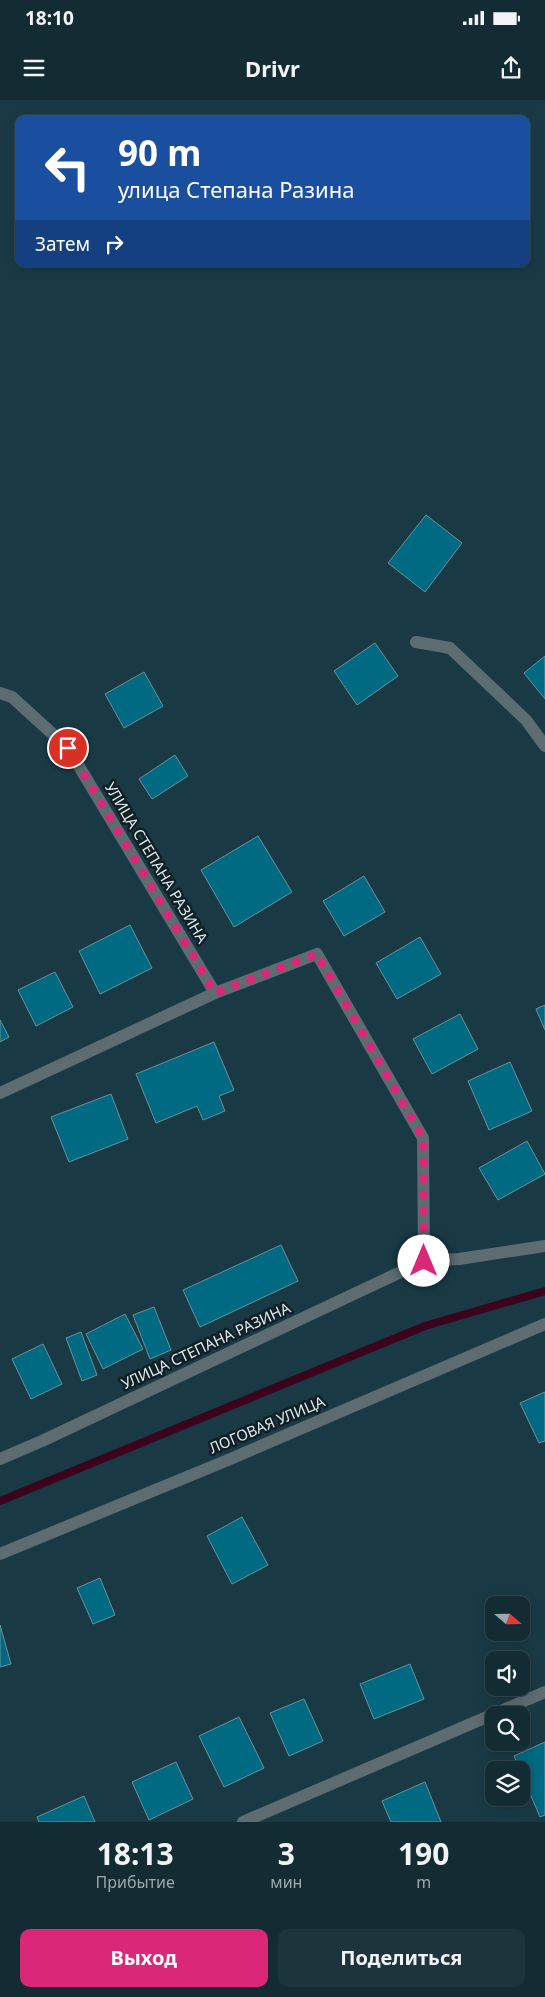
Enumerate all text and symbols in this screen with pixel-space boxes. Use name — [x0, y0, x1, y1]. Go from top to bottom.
text: 18:10 — [25, 5, 74, 31]
text: Drivr — [245, 53, 300, 83]
icon: menu — [20, 54, 48, 82]
icon: share — [497, 54, 525, 82]
text: 90 m — [118, 129, 201, 176]
icon: left — [35, 135, 100, 200]
text: улица Степана Разина — [118, 174, 354, 204]
icon: right — [100, 230, 128, 258]
text: Затем — [35, 231, 90, 257]
pin — [47, 727, 89, 769]
icon: arrive — [54, 734, 82, 762]
street label: УЛИЦА СТЕПАНА РАЗИНА — [101, 778, 213, 947]
position arrow — [397, 1234, 449, 1286]
street label: УЛИЦА СТЕПАНА РАЗИНА — [118, 1297, 294, 1393]
street label: ЛОГОВАЯ УЛИЦА — [206, 1391, 328, 1457]
north arrow — [485, 1596, 530, 1641]
map controls — [485, 1596, 530, 1806]
button: sound — [485, 1651, 530, 1696]
button: search — [485, 1706, 530, 1751]
button: layers — [485, 1761, 530, 1806]
text: 18:13 — [97, 1833, 174, 1874]
text: 3 — [278, 1833, 295, 1874]
text: 190 — [398, 1833, 449, 1874]
text: Прибытие — [96, 1871, 175, 1893]
text: мин — [270, 1871, 302, 1893]
text: m — [416, 1871, 431, 1893]
button: Выход — [20, 1929, 268, 1987]
button: Поделиться — [278, 1929, 525, 1987]

